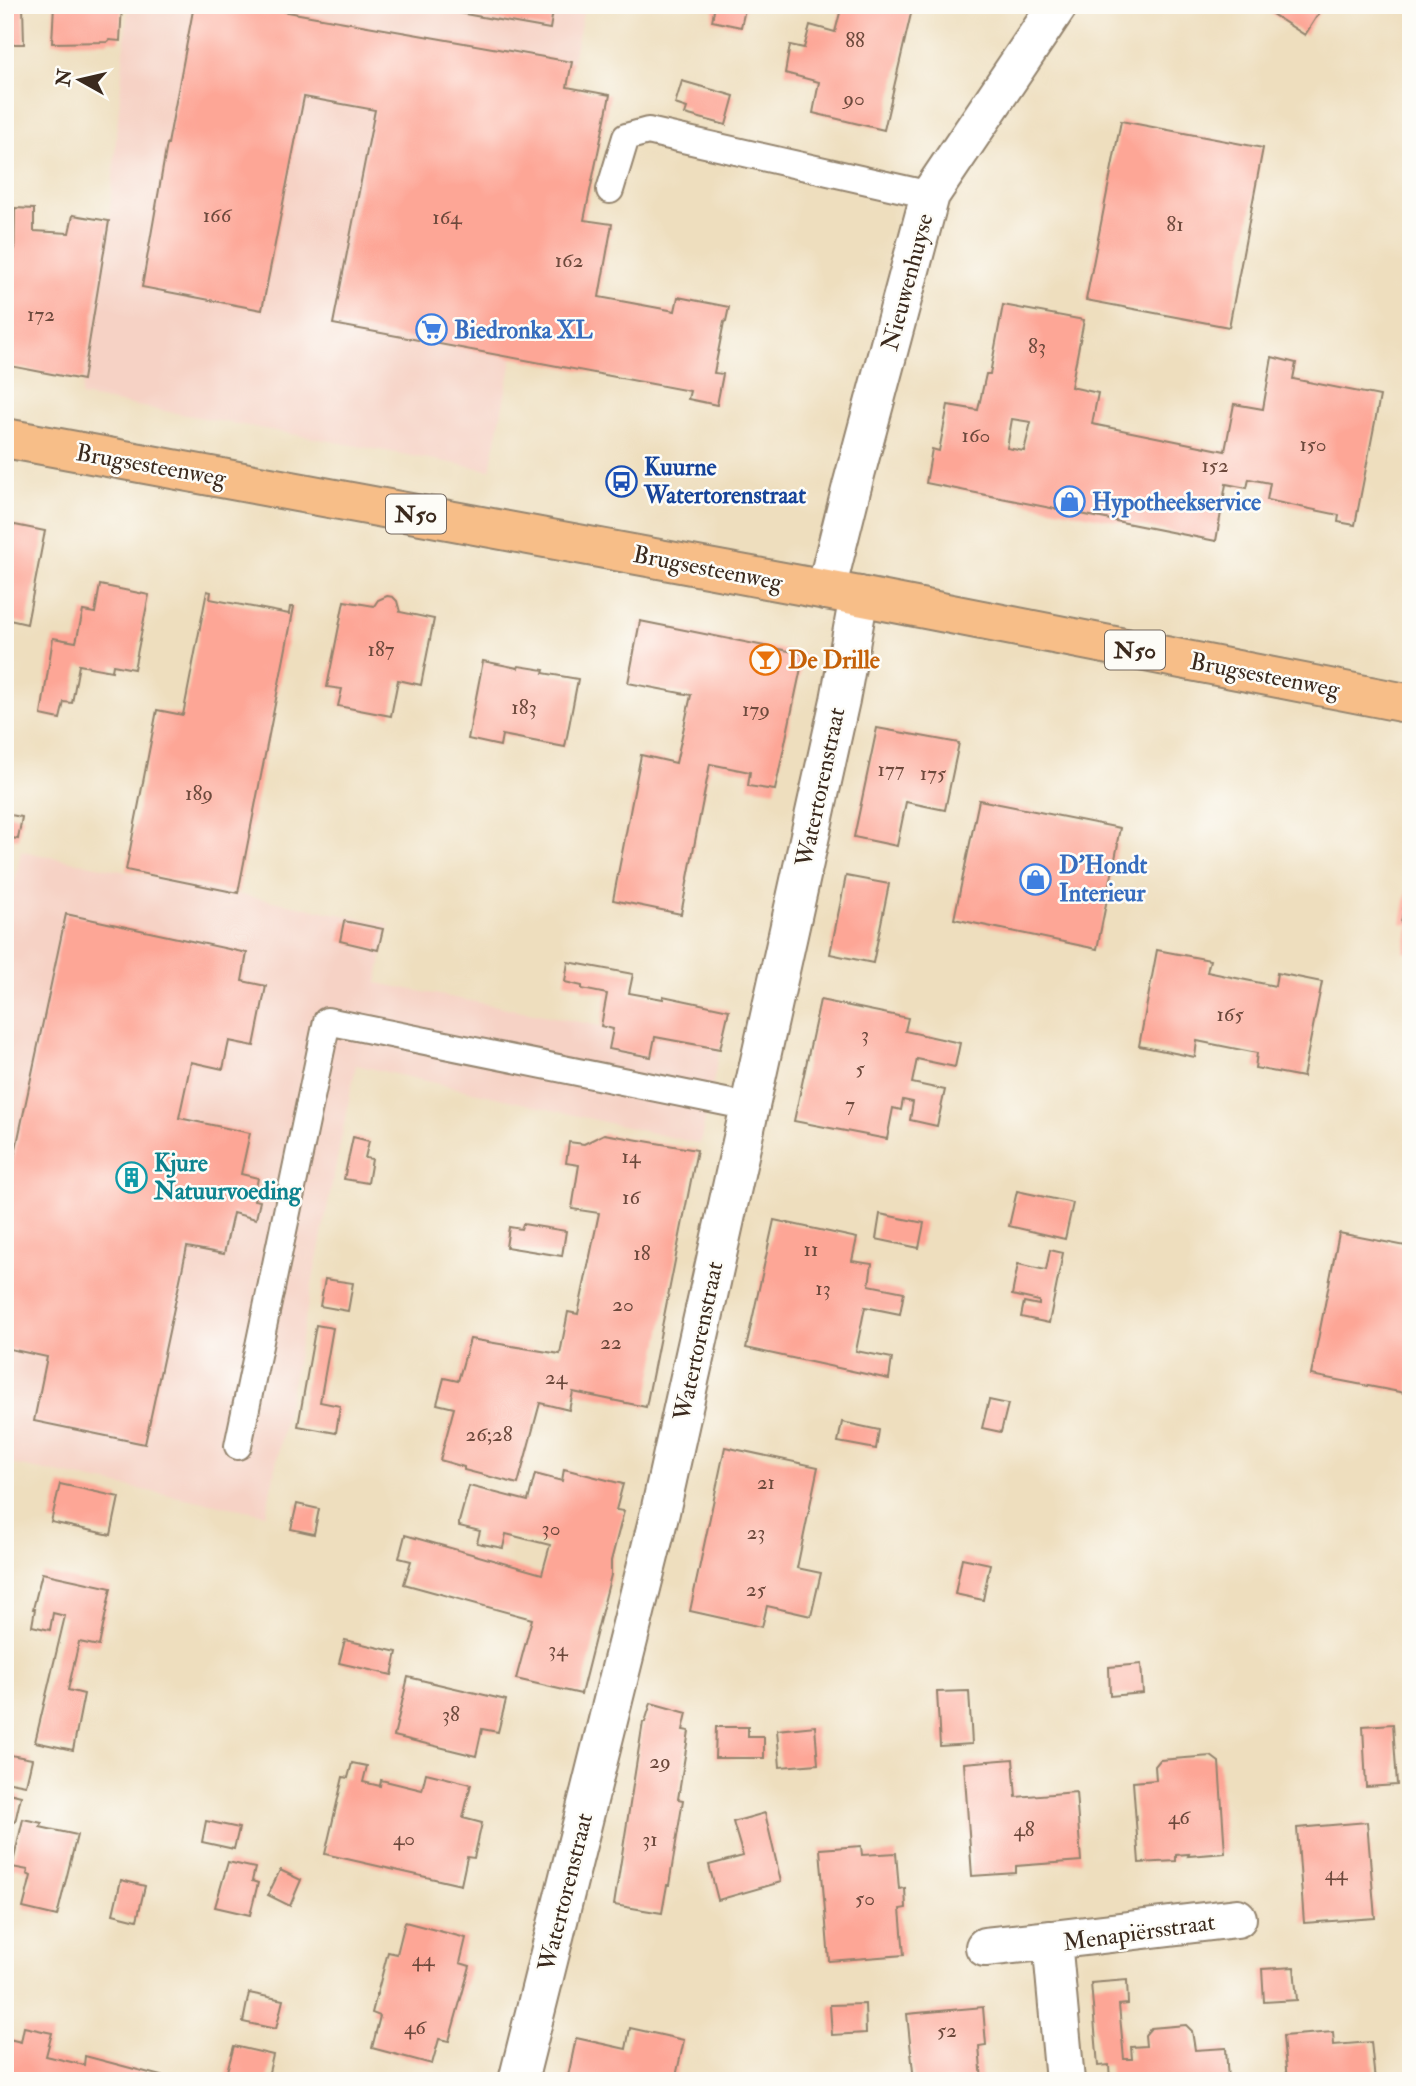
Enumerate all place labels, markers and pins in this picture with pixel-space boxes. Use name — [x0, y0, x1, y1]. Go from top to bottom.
supermarket icon: Biedronka XL — [414, 313, 448, 347]
place label: Biedronka XL — [454, 315, 593, 346]
place label: Kuurne Watertorenstraat — [643, 452, 806, 511]
bus stop icon: Kuurne Watertorenstraat — [604, 464, 638, 498]
shop icon: Hypotheekservice — [1052, 485, 1086, 519]
place label: Hypotheekservice — [1092, 487, 1261, 518]
bar icon: De Drille — [748, 643, 782, 677]
place label: De Drille — [788, 645, 880, 676]
place label: D'Hondt Interieur — [1059, 850, 1148, 909]
shop icon: D'Hondt Interieur — [1019, 862, 1053, 896]
place label: Kjure Natuurvoeding — [153, 1148, 302, 1207]
building icon: Kjure Natuurvoeding — [114, 1160, 148, 1194]

